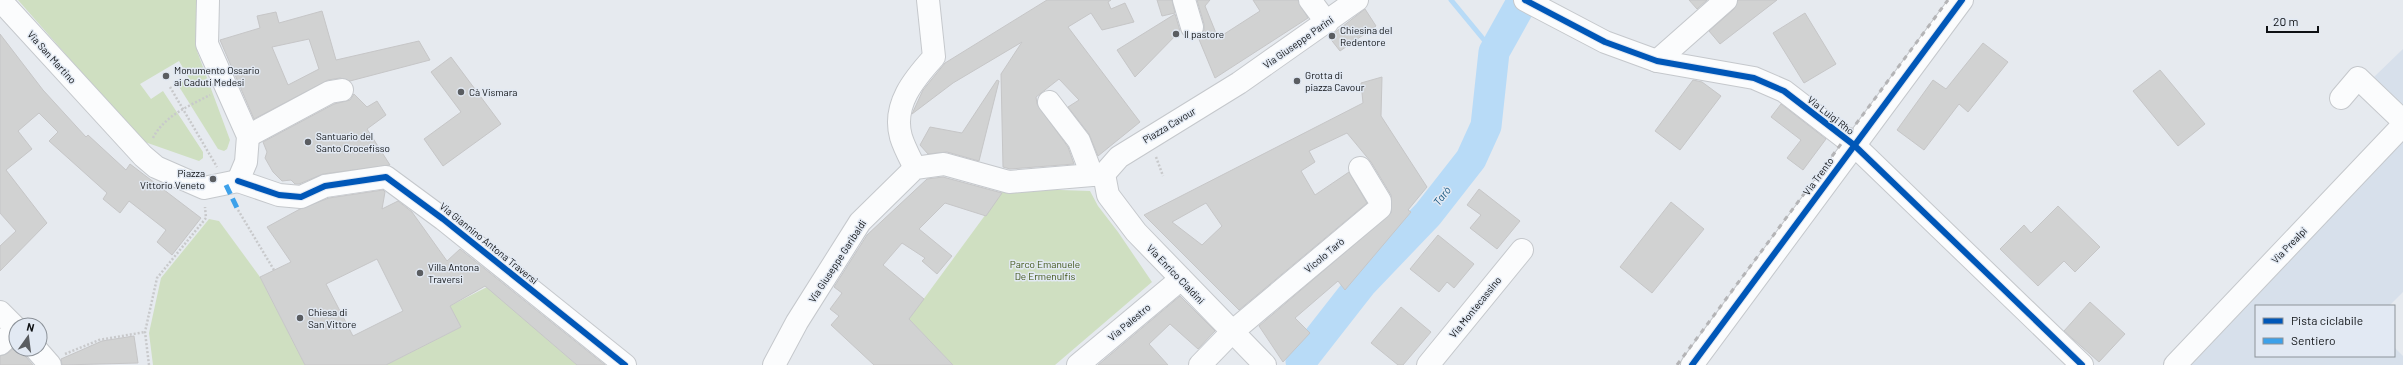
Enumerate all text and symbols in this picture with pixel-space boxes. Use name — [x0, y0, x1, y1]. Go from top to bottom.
scale bar — [2267, 8, 2318, 34]
street label: Via Giuseppe Parini — [1260, 13, 1336, 71]
text: 20 m — [2273, 14, 2299, 28]
place label: Chiesina del Redentore — [1340, 24, 1392, 48]
street label: Via San Martino — [25, 28, 79, 86]
place label: Il pastore — [1184, 28, 1224, 40]
marker: Il pastore — [1171, 29, 1181, 39]
marker: Chiesina del Redentore — [1327, 31, 1337, 41]
place label: Monumento Ossario ai Caduti Medesi — [174, 64, 260, 88]
place label: Grotta di piazza Cavour — [1305, 69, 1365, 93]
marker: Monumento Ossario ai Caduti Medesi — [161, 71, 171, 81]
marker: Grotta di piazza Cavour — [1292, 76, 1302, 86]
place label: Cà Vismara — [469, 86, 517, 98]
marker: Cà Vismara — [456, 87, 466, 97]
street label: Via Luigi Rho — [1805, 93, 1857, 137]
street label: Piazza Cavour — [1140, 104, 1198, 146]
place label: Santuario del Santo Crocefisso — [316, 130, 390, 154]
marker: Santuario del Santo Crocefisso — [303, 137, 313, 147]
street label: Via Trento — [1800, 155, 1836, 197]
place label: Piazza Vittorio Veneto — [140, 167, 205, 191]
marker: Piazza Vittorio Veneto — [208, 174, 218, 184]
water label: Tarò — [1430, 183, 1453, 208]
street label: Via Giannino Antona Traversi — [437, 200, 541, 286]
street label: Via Giuseppe Garibaldi — [806, 217, 868, 305]
street label: Via Prealpi — [2269, 224, 2309, 266]
street label: Vicolo Tarò — [1302, 235, 1346, 275]
street label: Via Enrico Cialdini — [1145, 242, 1207, 306]
park label: Parco Emanuele De Ermenulfis — [1010, 258, 1080, 282]
place label: Villa Antona Traversi — [428, 261, 479, 285]
marker: Villa Antona Traversi — [415, 268, 425, 278]
street label: Via Montecassino — [1447, 274, 1503, 340]
street label: Via Palestro — [1105, 301, 1153, 343]
legend — [2255, 305, 2395, 357]
place label: Chiesa di San Vittore — [308, 306, 356, 330]
marker: Chiesa di San Vittore — [295, 313, 305, 323]
text: Pista ciclabile — [2291, 313, 2363, 327]
north arrow — [8, 317, 48, 357]
text: N — [25, 320, 36, 334]
text: Sentiero — [2291, 333, 2336, 347]

